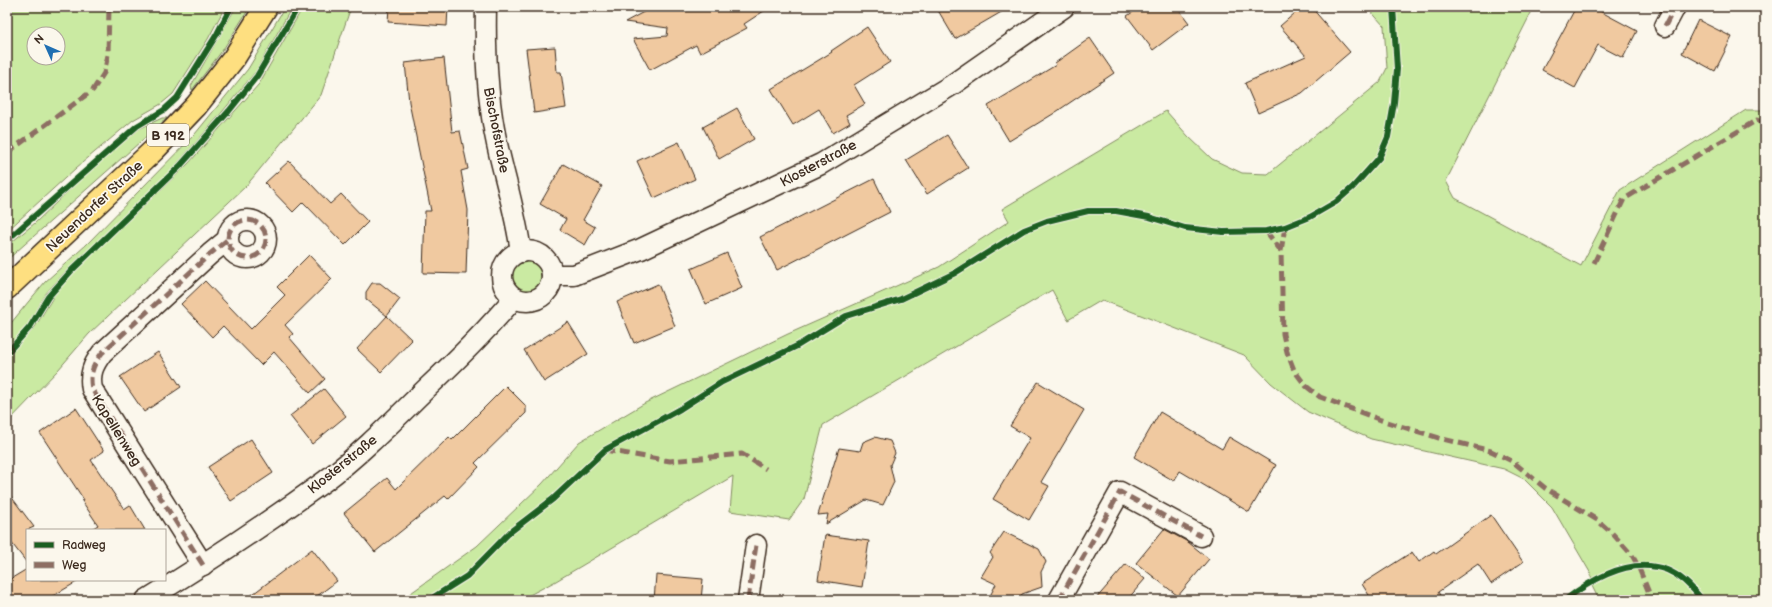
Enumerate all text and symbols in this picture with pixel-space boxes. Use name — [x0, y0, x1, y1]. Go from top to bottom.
north arrow — [26, 26, 66, 66]
text: N — [32, 32, 47, 47]
street label: Bischofstraße — [480, 86, 513, 174]
road number: B 192 — [147, 124, 189, 146]
street label: Klosterstraße — [777, 136, 859, 191]
street label: Neuendorfer Straße — [42, 157, 146, 256]
street label: Kapellenweg — [88, 391, 145, 469]
street label: Klosterstraße — [304, 431, 380, 497]
legend — [26, 529, 166, 581]
text: Radweg — [62, 538, 106, 553]
text: Weg — [62, 558, 86, 573]

